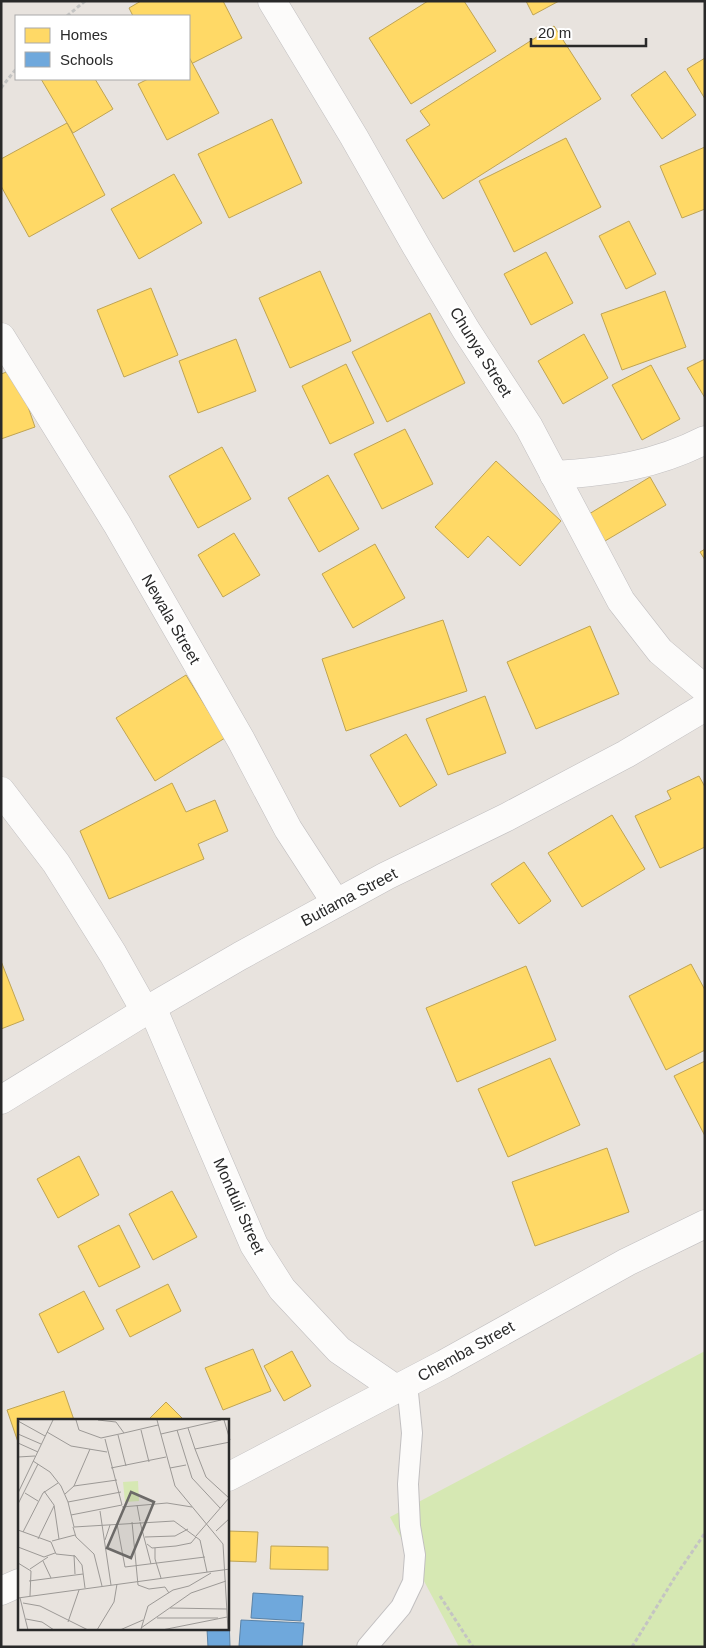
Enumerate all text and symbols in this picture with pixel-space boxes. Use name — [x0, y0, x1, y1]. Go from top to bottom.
legend — [15, 15, 190, 80]
scale bar — [531, 15, 646, 47]
text: 20 m — [538, 24, 571, 41]
text: Homes — [60, 26, 108, 43]
text: Schools — [60, 51, 113, 68]
street label: Chunya Street — [447, 304, 516, 400]
street label: Newala Street — [139, 571, 204, 667]
street label: Butiama Street — [298, 864, 400, 929]
street label: Monduli Street — [210, 1155, 268, 1257]
street label: Chemba Street — [415, 1317, 518, 1385]
inset map — [18, 1419, 229, 1630]

